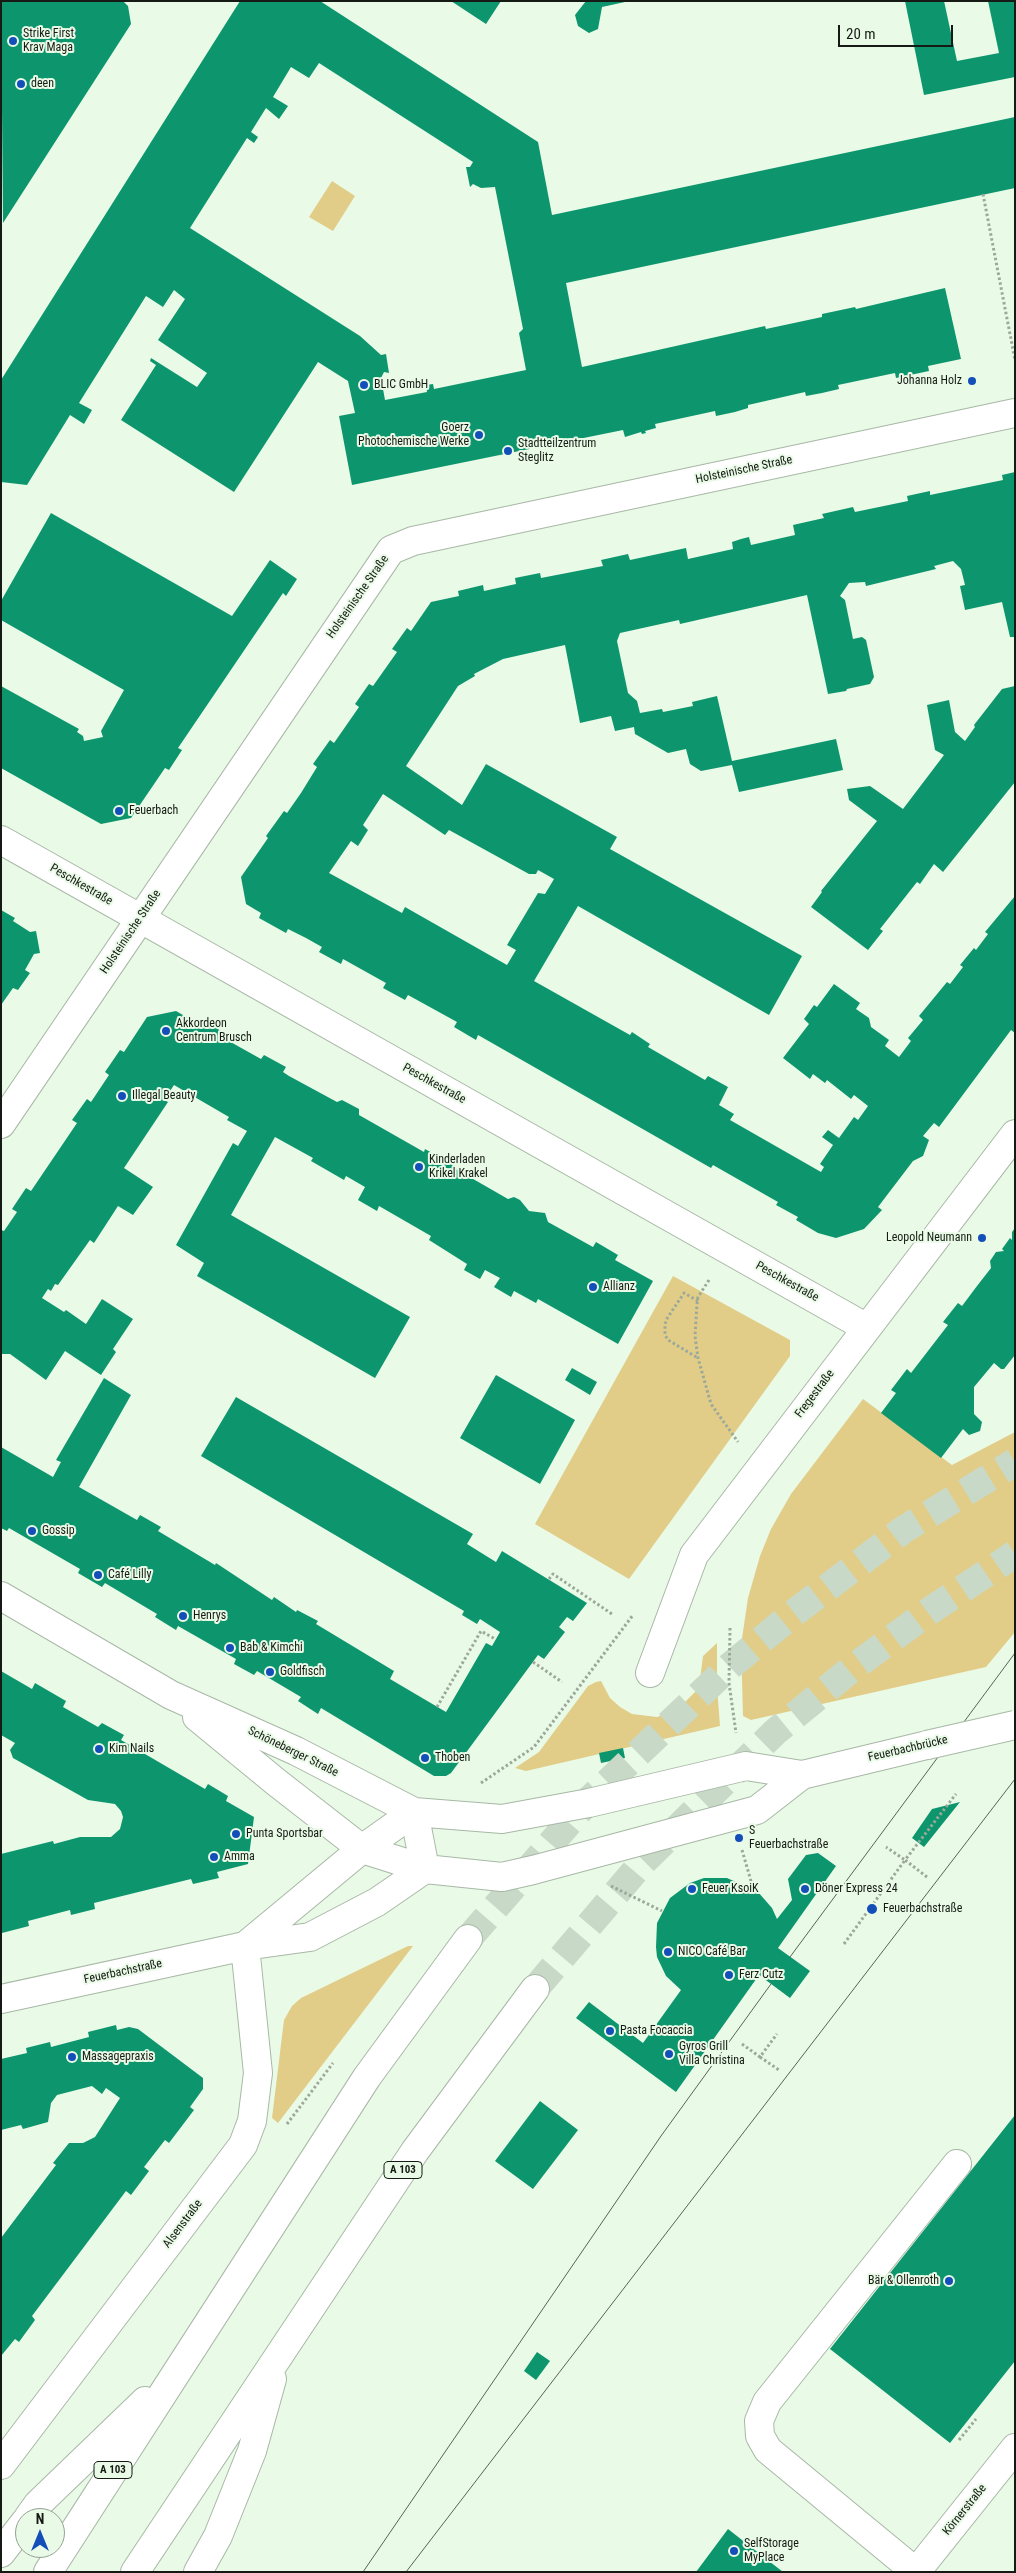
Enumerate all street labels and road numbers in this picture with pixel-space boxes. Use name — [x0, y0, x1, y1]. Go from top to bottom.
street label: Holsteinische Straße — [694, 453, 794, 487]
street label: Holsteinische Straße — [324, 553, 392, 641]
street label: Peschkestraße — [47, 861, 115, 909]
street label: Holsteinische Straße — [98, 887, 164, 977]
street label: Peschkestraße — [400, 1061, 468, 1107]
street label: Peschkestraße — [753, 1259, 821, 1305]
street label: Fregestraße — [792, 1367, 838, 1421]
street label: Schöneberger Straße — [245, 1724, 341, 1780]
street label: Feuerbachbrücke — [867, 1733, 949, 1765]
street label: Feuerbachstraße — [83, 1957, 163, 1987]
road number: A 103 — [384, 2162, 422, 2178]
street label: Alsenstraße — [160, 2197, 206, 2251]
road number: A 103 — [94, 2462, 132, 2478]
street label: Körnerstraße — [940, 2482, 990, 2538]

